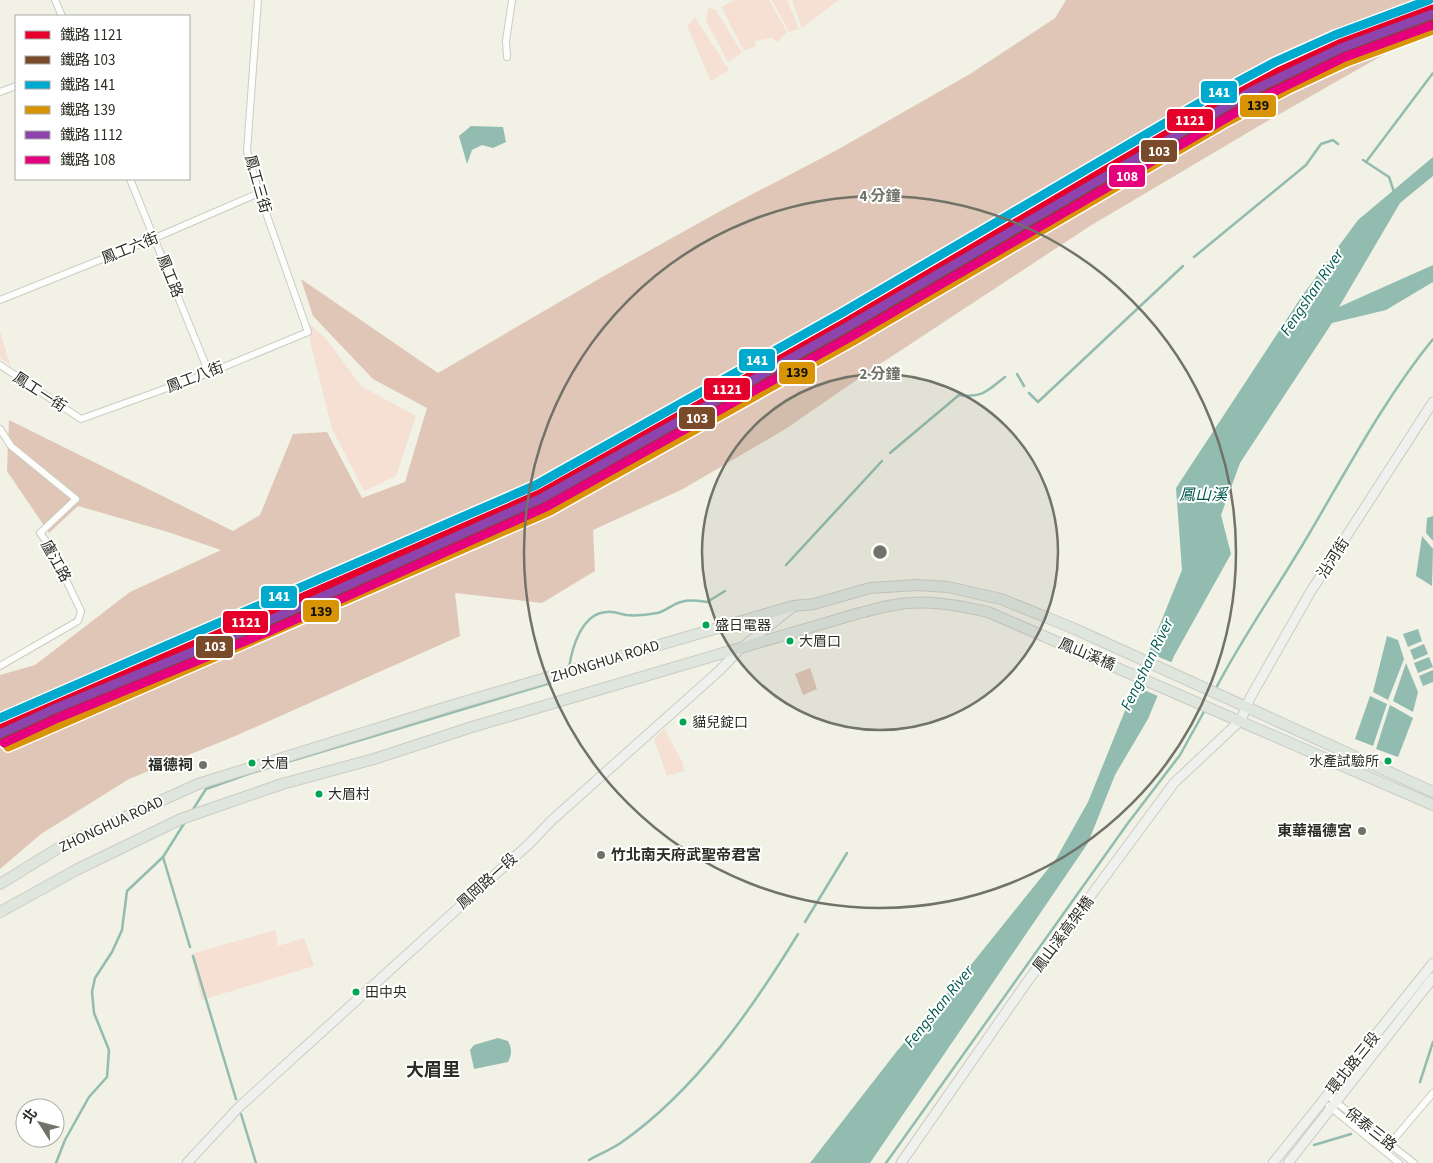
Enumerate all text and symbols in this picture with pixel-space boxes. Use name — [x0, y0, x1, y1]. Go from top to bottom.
legend — [15, 15, 190, 180]
text: 鐵路 1121 — [60, 25, 123, 46]
text: 鐵路 103 — [60, 50, 115, 71]
text: 鐵路 141 — [60, 75, 115, 96]
line badge: 141 — [1200, 80, 1238, 104]
text: 141 — [1208, 83, 1230, 103]
line badge: 139 — [1239, 94, 1277, 118]
text: 139 — [1247, 96, 1269, 116]
text: 鐵路 139 — [60, 100, 115, 121]
line badge: 1121 — [1166, 108, 1214, 132]
text: 1121 — [1175, 111, 1205, 131]
text: 鐵路 1112 — [60, 125, 123, 146]
line badge: 103 — [1140, 139, 1178, 163]
text: 103 — [1148, 142, 1170, 162]
text: 鐵路 108 — [60, 150, 115, 171]
street label: 鳳工三街 — [239, 152, 276, 216]
line badge: 108 — [1108, 164, 1146, 188]
text: 108 — [1116, 167, 1138, 187]
text: 4 分鐘 — [860, 186, 900, 207]
street label: 鳳工六街 — [98, 227, 162, 269]
water label: Fengshan River — [1275, 244, 1350, 340]
street label: 鳳工路 — [151, 251, 188, 301]
line badge: 141 — [738, 348, 776, 372]
text: 141 — [746, 351, 768, 371]
street label: 鳳工八街 — [163, 357, 227, 398]
line badge: 139 — [778, 361, 816, 385]
text: 139 — [786, 363, 808, 383]
text: 2 分鐘 — [860, 364, 900, 385]
street label: 鳳工一街 — [9, 367, 71, 418]
line badge: 1121 — [703, 377, 751, 401]
text: 1121 — [712, 380, 742, 400]
line badge: 103 — [678, 406, 716, 430]
text: 103 — [686, 409, 708, 429]
water label: 鳳山溪 — [1179, 484, 1229, 506]
street label: 沿河街 — [1312, 534, 1354, 583]
street label: 廬江路 — [35, 536, 76, 586]
centre of rings — [871, 543, 889, 561]
line badge: 141 — [260, 585, 298, 609]
text: 141 — [268, 587, 290, 607]
line badge: 139 — [302, 599, 340, 623]
text: 139 — [310, 602, 332, 622]
line badge: 1121 — [222, 610, 269, 634]
text: 1121 — [231, 613, 261, 633]
water label: Fengshan River — [1115, 613, 1179, 714]
place label: 盛日電器 — [715, 616, 771, 636]
marker: 盛日電器 — [701, 620, 711, 630]
place label: 大眉口 — [799, 632, 841, 652]
street label: 鳳山溪橋 — [1055, 633, 1119, 676]
line badge: 103 — [195, 635, 234, 659]
street label: ZHONGHUA ROAD — [548, 635, 662, 688]
marker: 大眉口 — [785, 636, 795, 646]
text: 103 — [204, 637, 226, 657]
place label: 貓兒錠口 — [692, 713, 748, 733]
marker: 貓兒錠口 — [678, 717, 688, 727]
place label: 水產試驗所 — [1309, 752, 1379, 772]
place label: 大眉 — [261, 754, 289, 774]
place label: 福德祠 — [148, 755, 193, 776]
marker: 水產試驗所 — [1383, 756, 1393, 766]
marker: 大眉 — [247, 758, 257, 768]
marker: 福德祠 — [197, 759, 209, 771]
place label: 大眉村 — [328, 785, 370, 805]
marker: 大眉村 — [314, 789, 324, 799]
street label: ZHONGHUA ROAD — [56, 791, 167, 858]
place label: 東華福德宮 — [1277, 821, 1352, 842]
marker: 東華福德宮 — [1356, 825, 1368, 837]
place label: 竹北南天府武聖帝君宮 — [611, 845, 761, 866]
street label: 鳳岡路一段 — [452, 848, 522, 914]
marker: 竹北南天府武聖帝君宮 — [595, 849, 607, 861]
street label: 鳳山溪高架橋 — [1028, 892, 1099, 977]
water label: Fengshan River — [899, 960, 980, 1052]
place label: 田中央 — [365, 983, 407, 1003]
marker: 田中央 — [351, 987, 361, 997]
street label: 環北路三段 — [1322, 1028, 1385, 1099]
district label: 大眉里 — [406, 1058, 460, 1083]
north arrow — [15, 1098, 65, 1148]
street label: 保泰三路 — [1341, 1103, 1401, 1156]
text: 北 — [18, 1104, 42, 1127]

